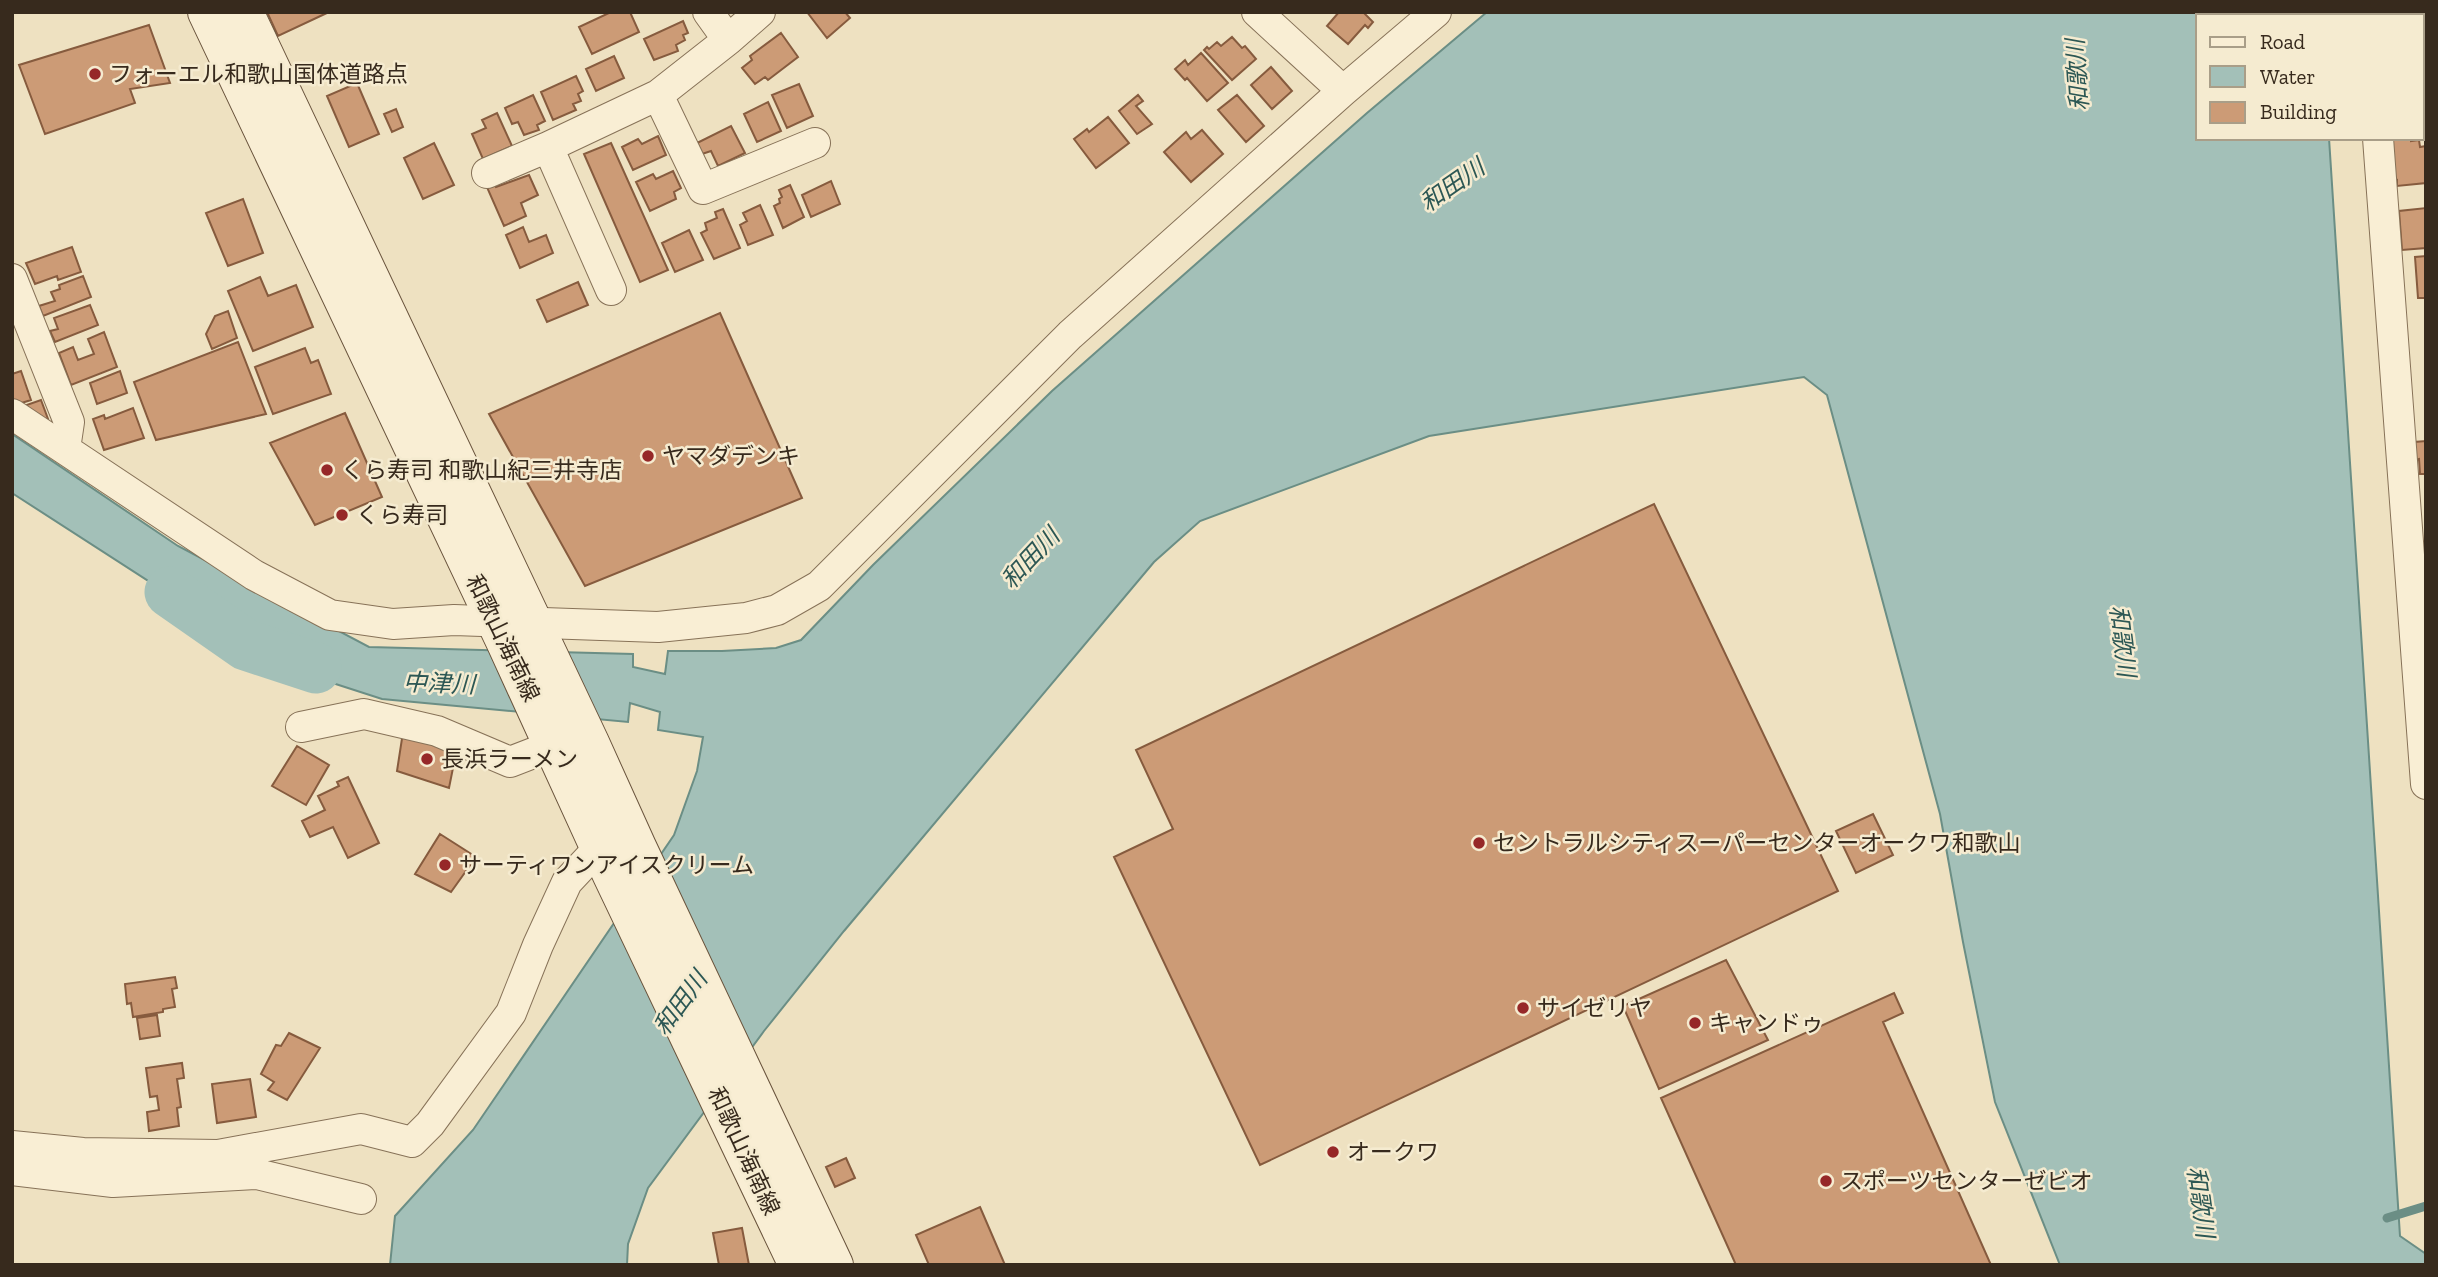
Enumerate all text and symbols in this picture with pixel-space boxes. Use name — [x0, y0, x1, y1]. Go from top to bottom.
legend — [2196, 14, 2424, 140]
text: Road — [2260, 29, 2306, 54]
water label: 和歌川 — [2060, 35, 2094, 112]
place label: フォーエル和歌山国体道路点 — [109, 60, 408, 88]
text: Water — [2260, 64, 2315, 89]
marker: フォーエル和歌山国体道路点 — [87, 66, 103, 82]
text: Building — [2260, 99, 2337, 124]
water label: 和田川 — [1414, 151, 1492, 218]
place label: ヤマダデンキ — [662, 442, 800, 470]
marker: ヤマダデンキ — [640, 448, 656, 464]
place label: くら寿司 和歌山紀三井寺店 — [341, 456, 622, 484]
marker: くら寿司 和歌山紀三井寺店 — [319, 462, 335, 478]
place label: くら寿司 — [356, 501, 448, 529]
marker: くら寿司 — [334, 507, 350, 523]
water label: 和田川 — [995, 520, 1067, 594]
street label: 和歌山海南線 — [460, 570, 546, 706]
water label: 和歌川 — [2104, 604, 2142, 681]
water label: 中津川 — [403, 667, 478, 699]
place label: 長浜ラーメン — [441, 745, 578, 773]
marker: 長浜ラーメン — [419, 751, 435, 767]
place label: セントラルシティスーパーセンターオークワ和歌山 — [1493, 829, 2020, 857]
marker: セントラルシティスーパーセンターオークワ和歌山 — [1471, 835, 1487, 851]
place label: サーティワンアイスクリーム — [459, 851, 754, 879]
marker: サーティワンアイスクリーム — [437, 857, 453, 873]
water label: 和田川 — [647, 963, 715, 1041]
place label: サイゼリヤ — [1537, 994, 1652, 1022]
marker: サイゼリヤ — [1515, 1000, 1531, 1016]
place label: キャンドゥ — [1709, 1009, 1824, 1037]
marker: キャンドゥ — [1687, 1015, 1703, 1031]
street label: 和歌山海南線 — [702, 1083, 786, 1219]
place label: オークワ — [1347, 1138, 1439, 1166]
marker: オークワ — [1325, 1144, 1341, 1160]
water label: 和歌川 — [2182, 1164, 2221, 1243]
place label: スポーツセンターゼビオ — [1840, 1167, 2093, 1195]
marker: スポーツセンターゼビオ — [1818, 1173, 1834, 1189]

